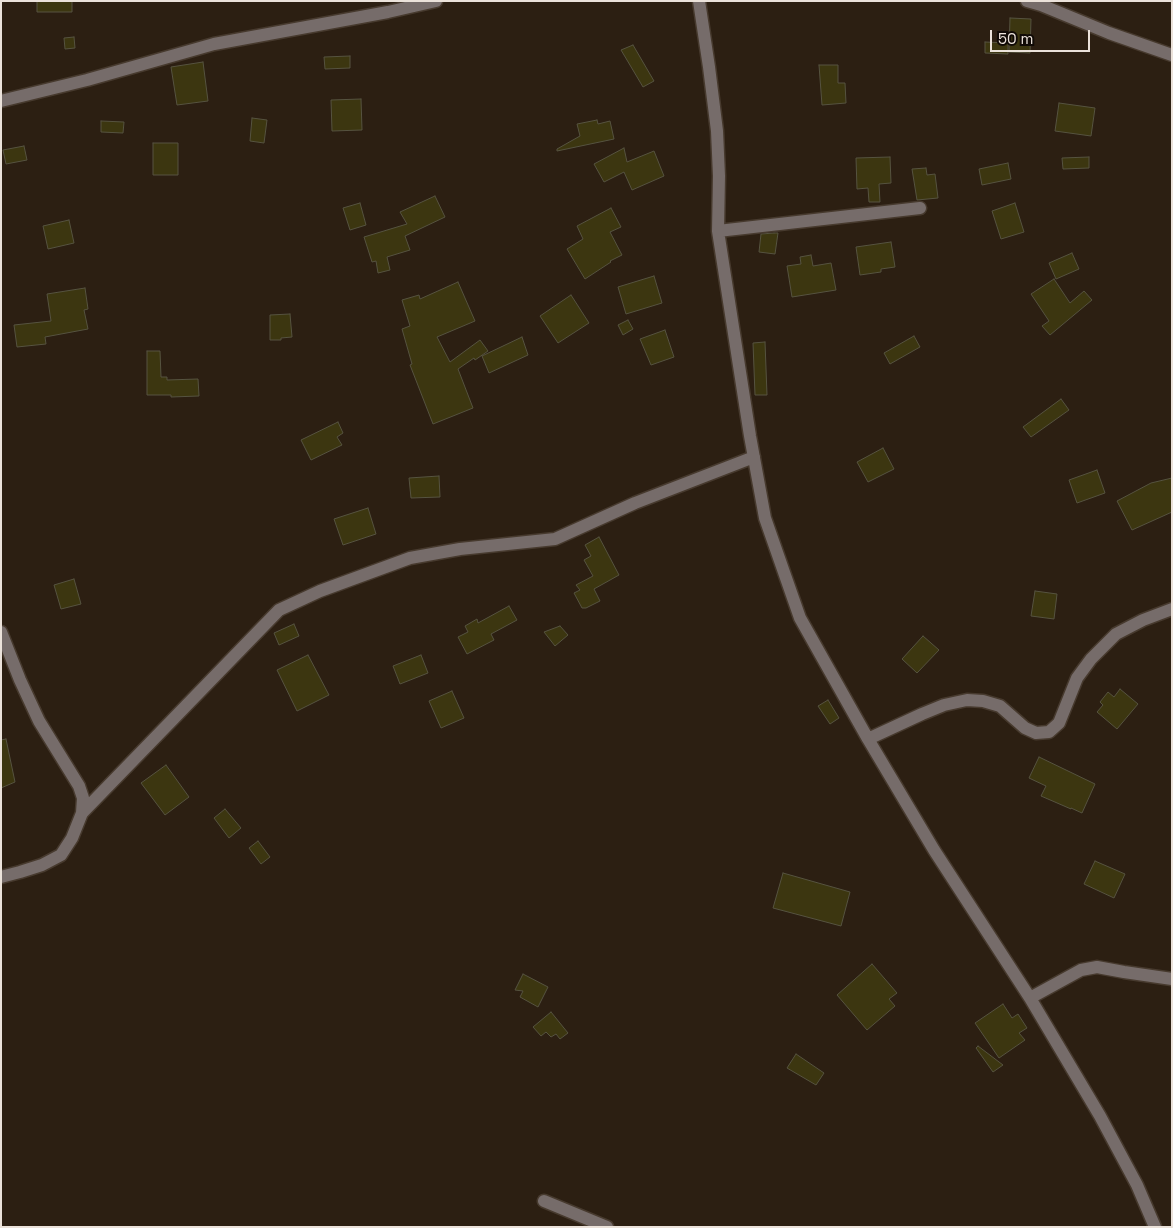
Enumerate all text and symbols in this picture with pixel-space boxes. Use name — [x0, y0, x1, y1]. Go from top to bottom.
scale bar — [993, 20, 1093, 52]
text: 50 m — [998, 29, 1033, 48]

